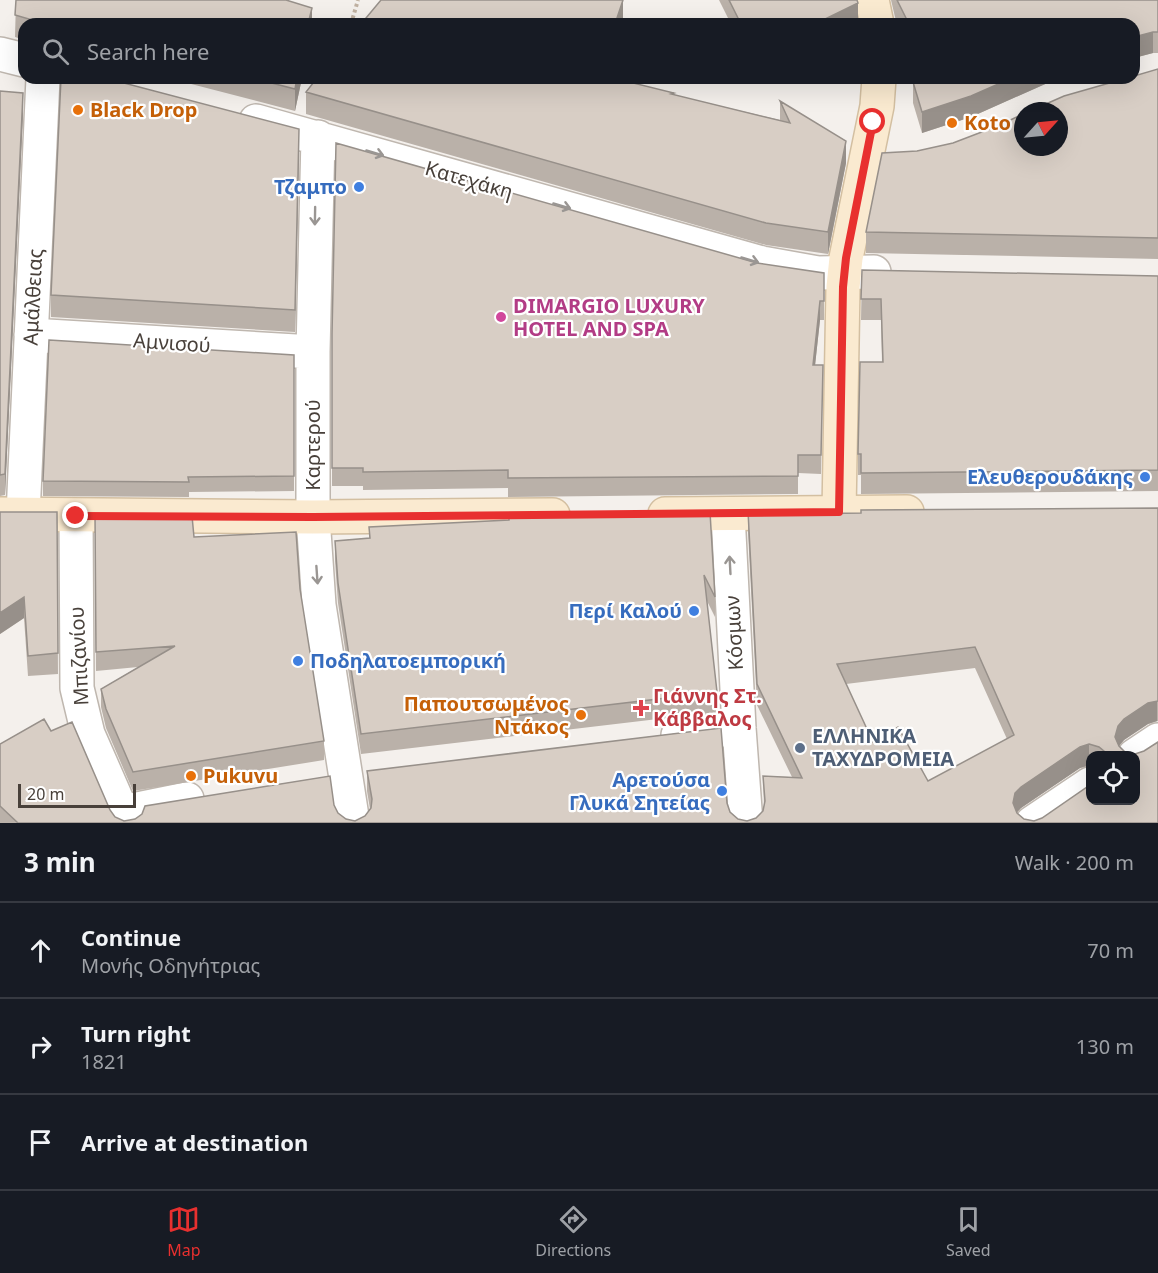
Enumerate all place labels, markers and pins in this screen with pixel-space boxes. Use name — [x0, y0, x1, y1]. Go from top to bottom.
place label: Black Drop — [90, 96, 197, 123]
marker: Black Drop — [71, 103, 85, 117]
place label: Koto — [964, 109, 1011, 136]
marker: Koto — [945, 116, 959, 130]
place label: Τζαμπο — [274, 173, 347, 200]
marker: Τζαμπο — [352, 180, 366, 194]
place label: DIMARGIO LUXURY HOTEL AND SPA — [513, 292, 705, 342]
marker: DIMARGIO LUXURY HOTEL AND SPA — [494, 310, 508, 324]
place label: Ελευθερουδάκης — [967, 463, 1133, 490]
marker: Ελευθερουδάκης — [1138, 470, 1152, 484]
place label: Περί Καλού — [568, 597, 682, 624]
marker: Περί Καλού — [687, 604, 701, 618]
place label: Ποδηλατοεμπορική — [310, 647, 506, 674]
marker: Ποδηλατοεμπορική — [291, 654, 305, 668]
place label: Γιάννης Στ. Κάββαλος — [653, 682, 762, 732]
place label: Παπουτσωμένος Ντάκος — [404, 690, 569, 740]
marker: Γιάννης Στ. Κάββαλος — [634, 701, 648, 715]
marker: Παπουτσωμένος Ντάκος — [574, 708, 588, 722]
place label: ΕΛΛΗΝΙΚΑ ΤΑΧΥΔΡΟΜΕΙΑ — [812, 722, 954, 772]
marker: ΕΛΛΗΝΙΚΑ ΤΑΧΥΔΡΟΜΕΙΑ — [793, 741, 807, 755]
place label: Pukuvu — [203, 762, 278, 789]
place label: Αρετούσα Γλυκά Σητείας — [569, 766, 710, 816]
marker: Pukuvu — [184, 769, 198, 783]
marker: Αρετούσα Γλυκά Σητείας — [715, 784, 729, 798]

